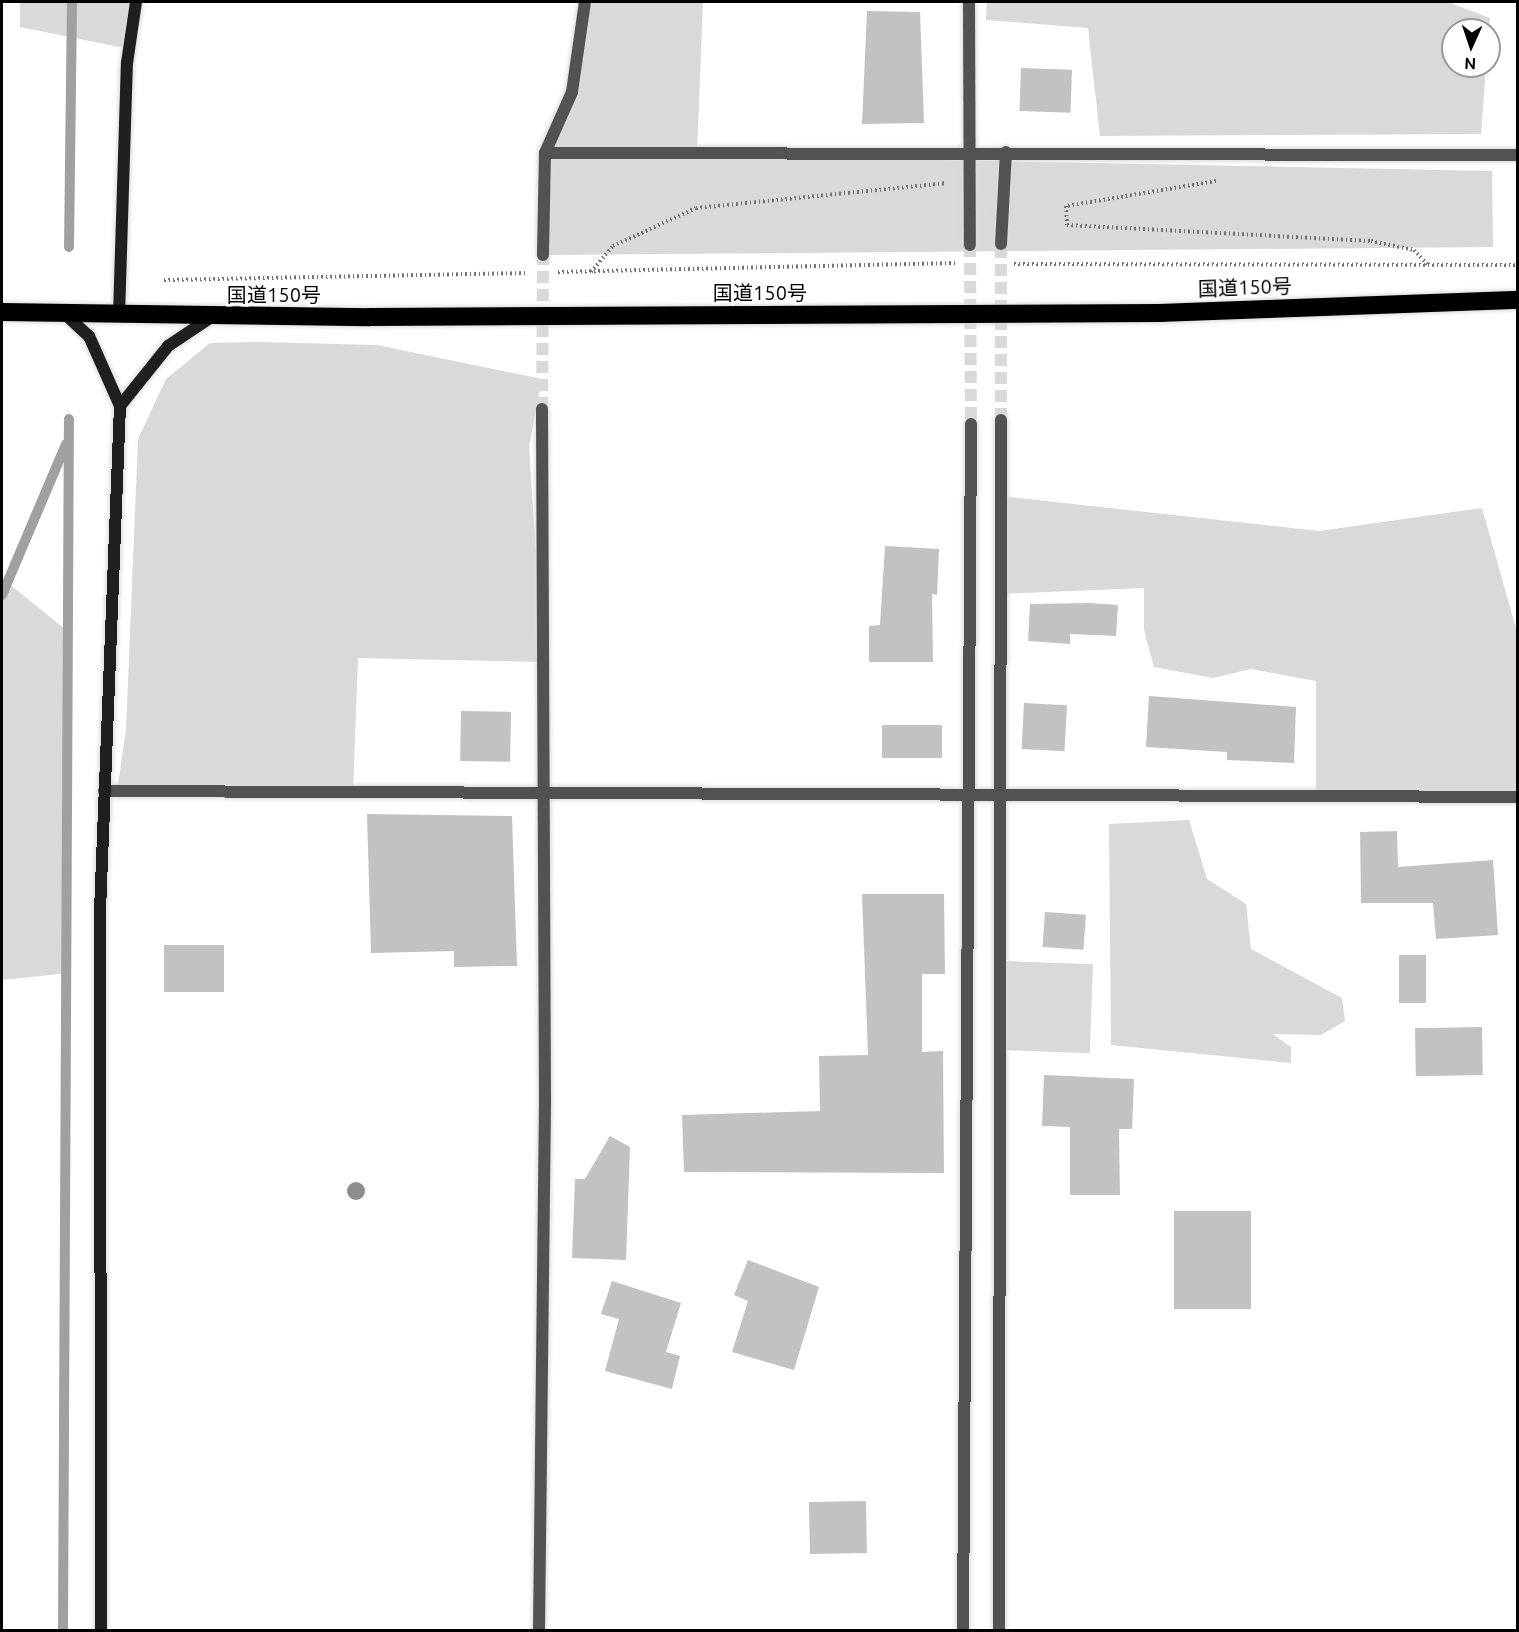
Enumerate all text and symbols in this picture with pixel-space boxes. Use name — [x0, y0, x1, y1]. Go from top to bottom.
north arrow — [1441, 18, 1501, 78]
text: N — [1464, 55, 1477, 73]
street label: 国道150号 — [1198, 273, 1292, 301]
street label: 国道150号 — [713, 280, 807, 304]
street label: 国道150号 — [227, 282, 321, 306]

